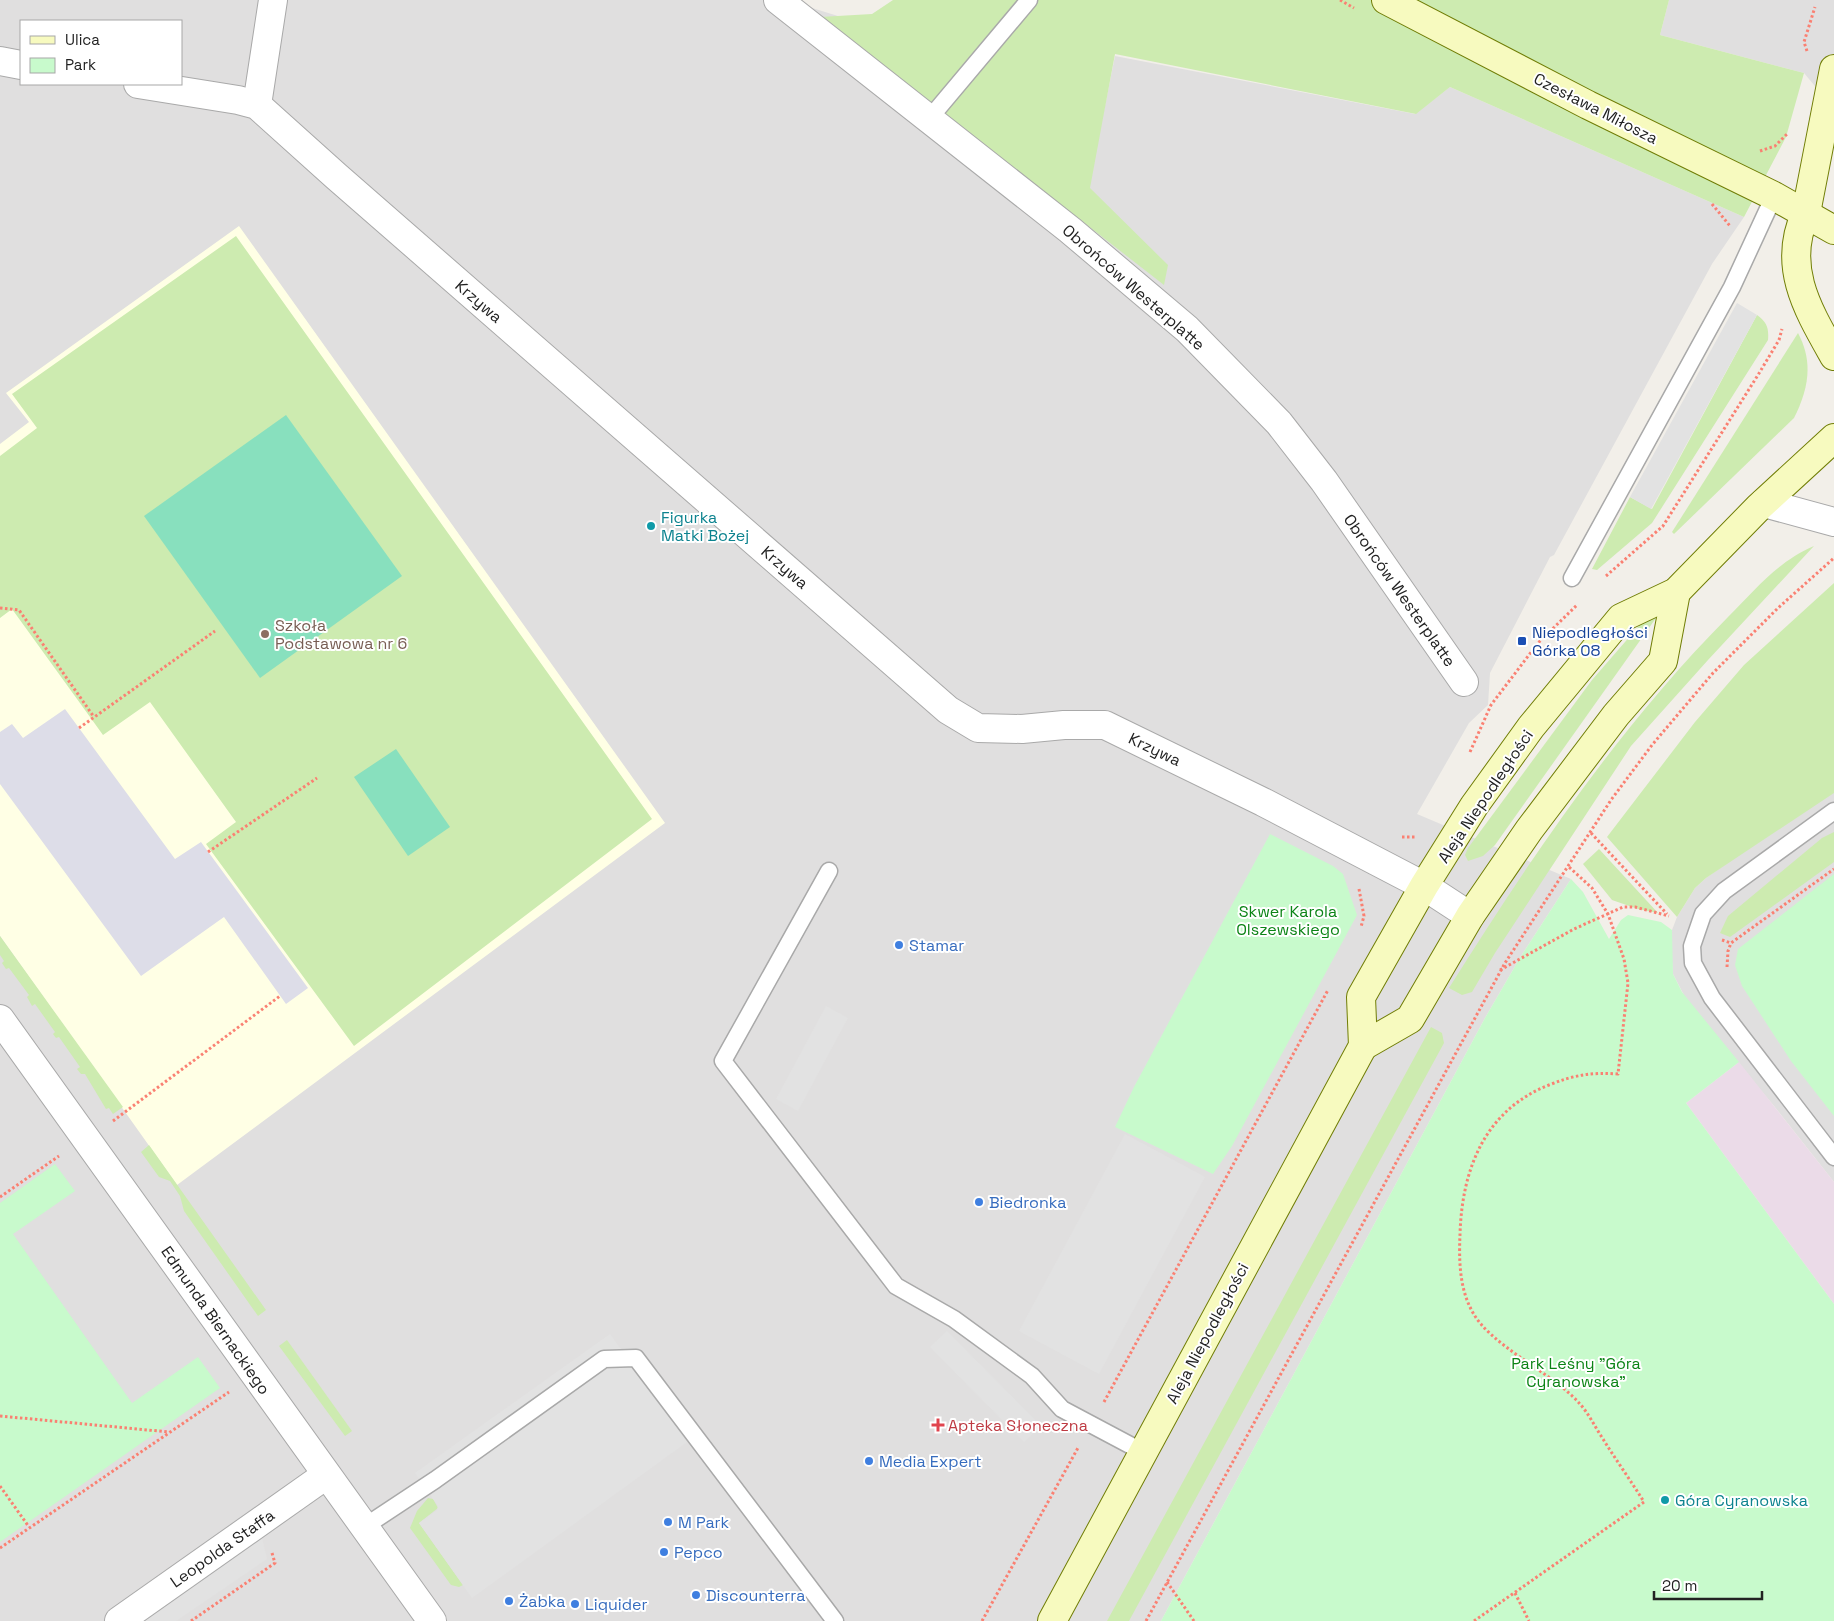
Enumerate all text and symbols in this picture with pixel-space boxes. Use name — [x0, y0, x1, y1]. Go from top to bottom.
legend — [20, 20, 182, 85]
text: Ulica — [65, 30, 100, 49]
text: Park — [65, 55, 96, 74]
street label: Czesława Miłosza — [1530, 68, 1661, 149]
street label: Obrońców Westerplatte — [1058, 220, 1209, 355]
street label: Krzywa — [451, 275, 507, 328]
place label: Figurka Matki Bożej — [661, 507, 749, 546]
street label: Obrońców Westerplatte — [1339, 510, 1460, 671]
marker: Figurka Matki Bożej — [645, 520, 657, 532]
street label: Krzywa — [757, 541, 813, 594]
place label: Szkoła Podstawowa nr 6 — [275, 615, 407, 654]
place label: Niepodległości Górka 08 — [1532, 622, 1648, 661]
marker: Szkoła Podstawowa nr 6 — [259, 628, 271, 640]
marker: Niepodległości Górka 08 — [1516, 635, 1528, 647]
street label: Aleja Niepodległości — [1433, 725, 1538, 867]
street label: Krzywa — [1125, 728, 1184, 771]
park label: Skwer Karola Olszewskiego — [1236, 901, 1340, 940]
place label: Stamar — [909, 935, 964, 956]
marker: Stamar — [893, 939, 905, 951]
place label: Biedronka — [989, 1192, 1066, 1213]
marker: Biedronka — [973, 1196, 985, 1208]
street label: Edmunda Biernackiego — [156, 1242, 275, 1399]
street label: Aleja Niepodległości — [1161, 1259, 1253, 1407]
park label: Park Leśny "Góra Cyranowska" — [1511, 1353, 1641, 1392]
place label: Apteka Słoneczna — [948, 1415, 1088, 1436]
marker: Apteka Słoneczna — [932, 1419, 944, 1431]
place label: Media Expert — [879, 1451, 982, 1472]
marker: Media Expert — [863, 1455, 875, 1467]
place label: Góra Cyranowska — [1675, 1490, 1808, 1511]
marker: Góra Cyranowska — [1659, 1494, 1671, 1506]
street label: Leopolda Staffa — [166, 1505, 279, 1592]
place label: M Park — [678, 1512, 730, 1533]
marker: M Park — [662, 1516, 674, 1528]
place label: Pepco — [674, 1542, 723, 1563]
marker: Pepco — [658, 1546, 670, 1558]
scale bar — [1654, 1568, 1762, 1600]
text: 20 m — [1662, 1576, 1697, 1595]
place label: Discounterra — [706, 1585, 805, 1606]
marker: Discounterra — [690, 1589, 702, 1601]
place label: Żabka — [519, 1591, 565, 1612]
place label: Liquider — [585, 1594, 647, 1615]
marker: Żabka — [503, 1595, 515, 1607]
marker: Liquider — [569, 1598, 581, 1610]

